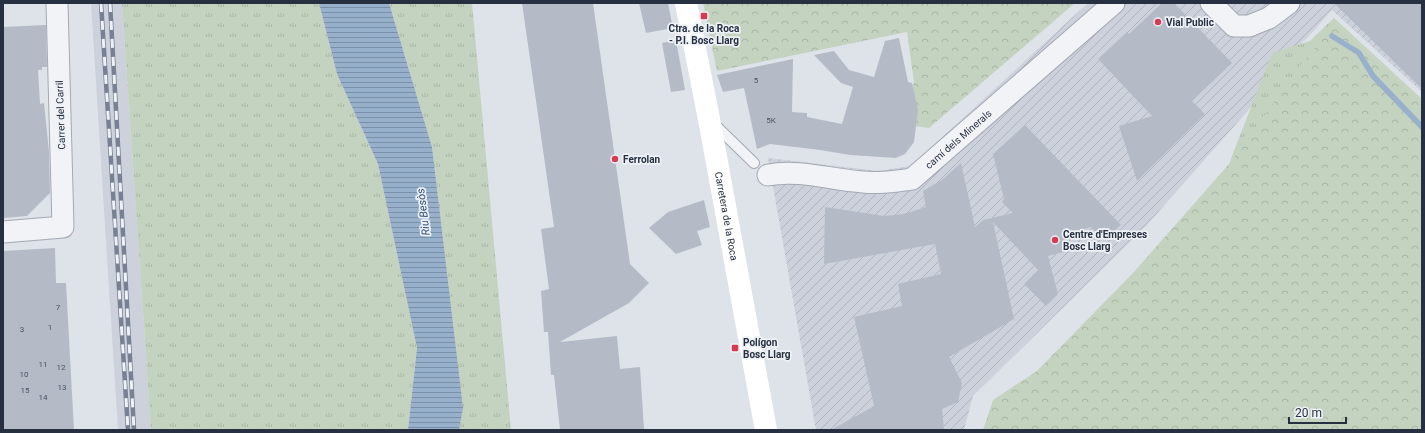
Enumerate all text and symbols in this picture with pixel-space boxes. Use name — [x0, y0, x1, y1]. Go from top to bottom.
marker: Ctra. de la Roca - P.I. Bosc Llarg — [699, 11, 709, 21]
marker: Vial Public — [1153, 17, 1163, 27]
place label: Vial Public — [1166, 17, 1214, 28]
place label: Ctra. de la Roca - P.I. Bosc Llarg — [669, 23, 740, 46]
house number: 5 — [754, 76, 759, 85]
street label: Carrer del Carril — [54, 80, 67, 150]
street label: camí dels Minerals — [923, 108, 994, 171]
house number: 5K — [766, 116, 777, 125]
marker: Ferrolan — [610, 154, 620, 164]
place label: Ferrolan — [623, 154, 661, 165]
street label: Carretera de la Roca — [713, 171, 740, 262]
water label: Riu Besòs — [414, 187, 433, 236]
place label: Centre d'Empreses Bosc Llarg — [1063, 229, 1147, 252]
marker: Centre d'Empreses Bosc Llarg — [1050, 235, 1060, 245]
house number: 7 — [56, 303, 61, 312]
house number: 1 — [48, 323, 52, 332]
house number: 3 — [20, 325, 24, 334]
place label: Polígon Bosc Llarg — [743, 337, 791, 360]
marker: Polígon Bosc Llarg — [730, 343, 740, 353]
house number: 11 — [39, 360, 48, 369]
house number: 12 — [57, 363, 66, 372]
house number: 10 — [20, 370, 29, 379]
house number: 13 — [58, 383, 67, 392]
house number: 15 — [21, 386, 30, 395]
house number: 14 — [39, 393, 48, 402]
scale bar — [1289, 399, 1346, 425]
text: 20 m — [1295, 406, 1322, 420]

